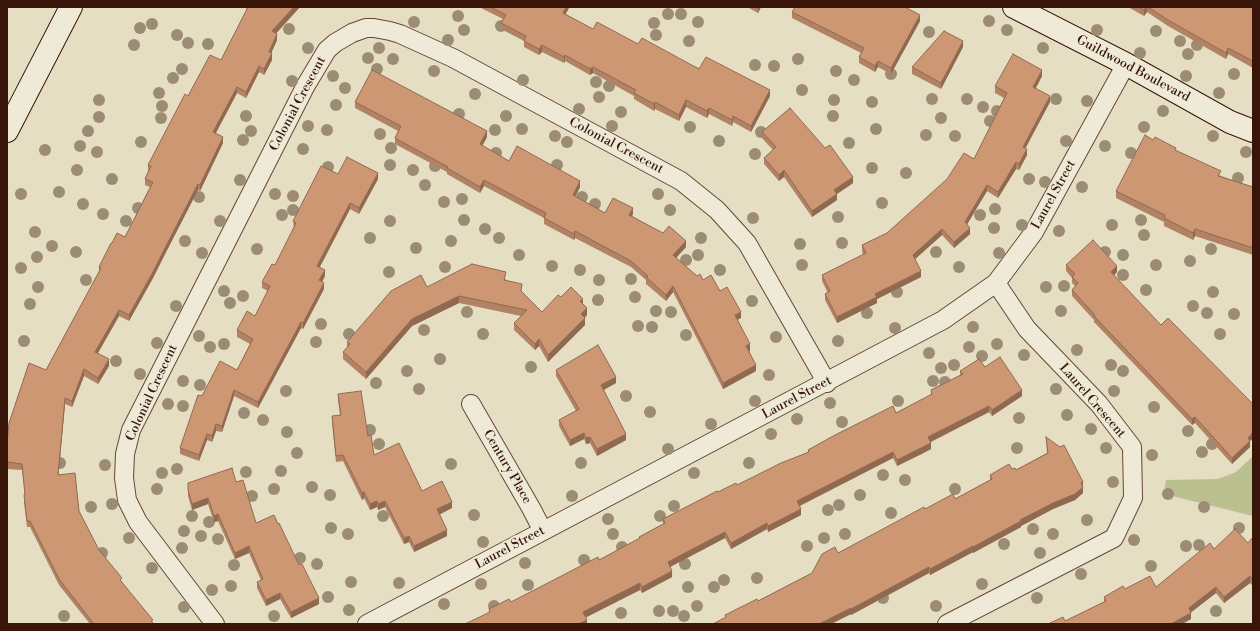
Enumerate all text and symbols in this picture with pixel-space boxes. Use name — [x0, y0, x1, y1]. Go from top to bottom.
street label: Guildwood Boulevard — [1074, 32, 1192, 106]
street label: Colonial Crescent — [267, 54, 329, 154]
street label: Colonial Crescent — [566, 115, 666, 177]
street label: Laurel Street — [1029, 158, 1079, 232]
street label: Colonial Crescent — [123, 342, 181, 444]
street label: Laurel Crescent — [1055, 361, 1129, 441]
street label: Laurel Street — [760, 373, 834, 423]
street label: Century Place — [480, 427, 534, 507]
street label: Laurel Street — [473, 523, 547, 573]

